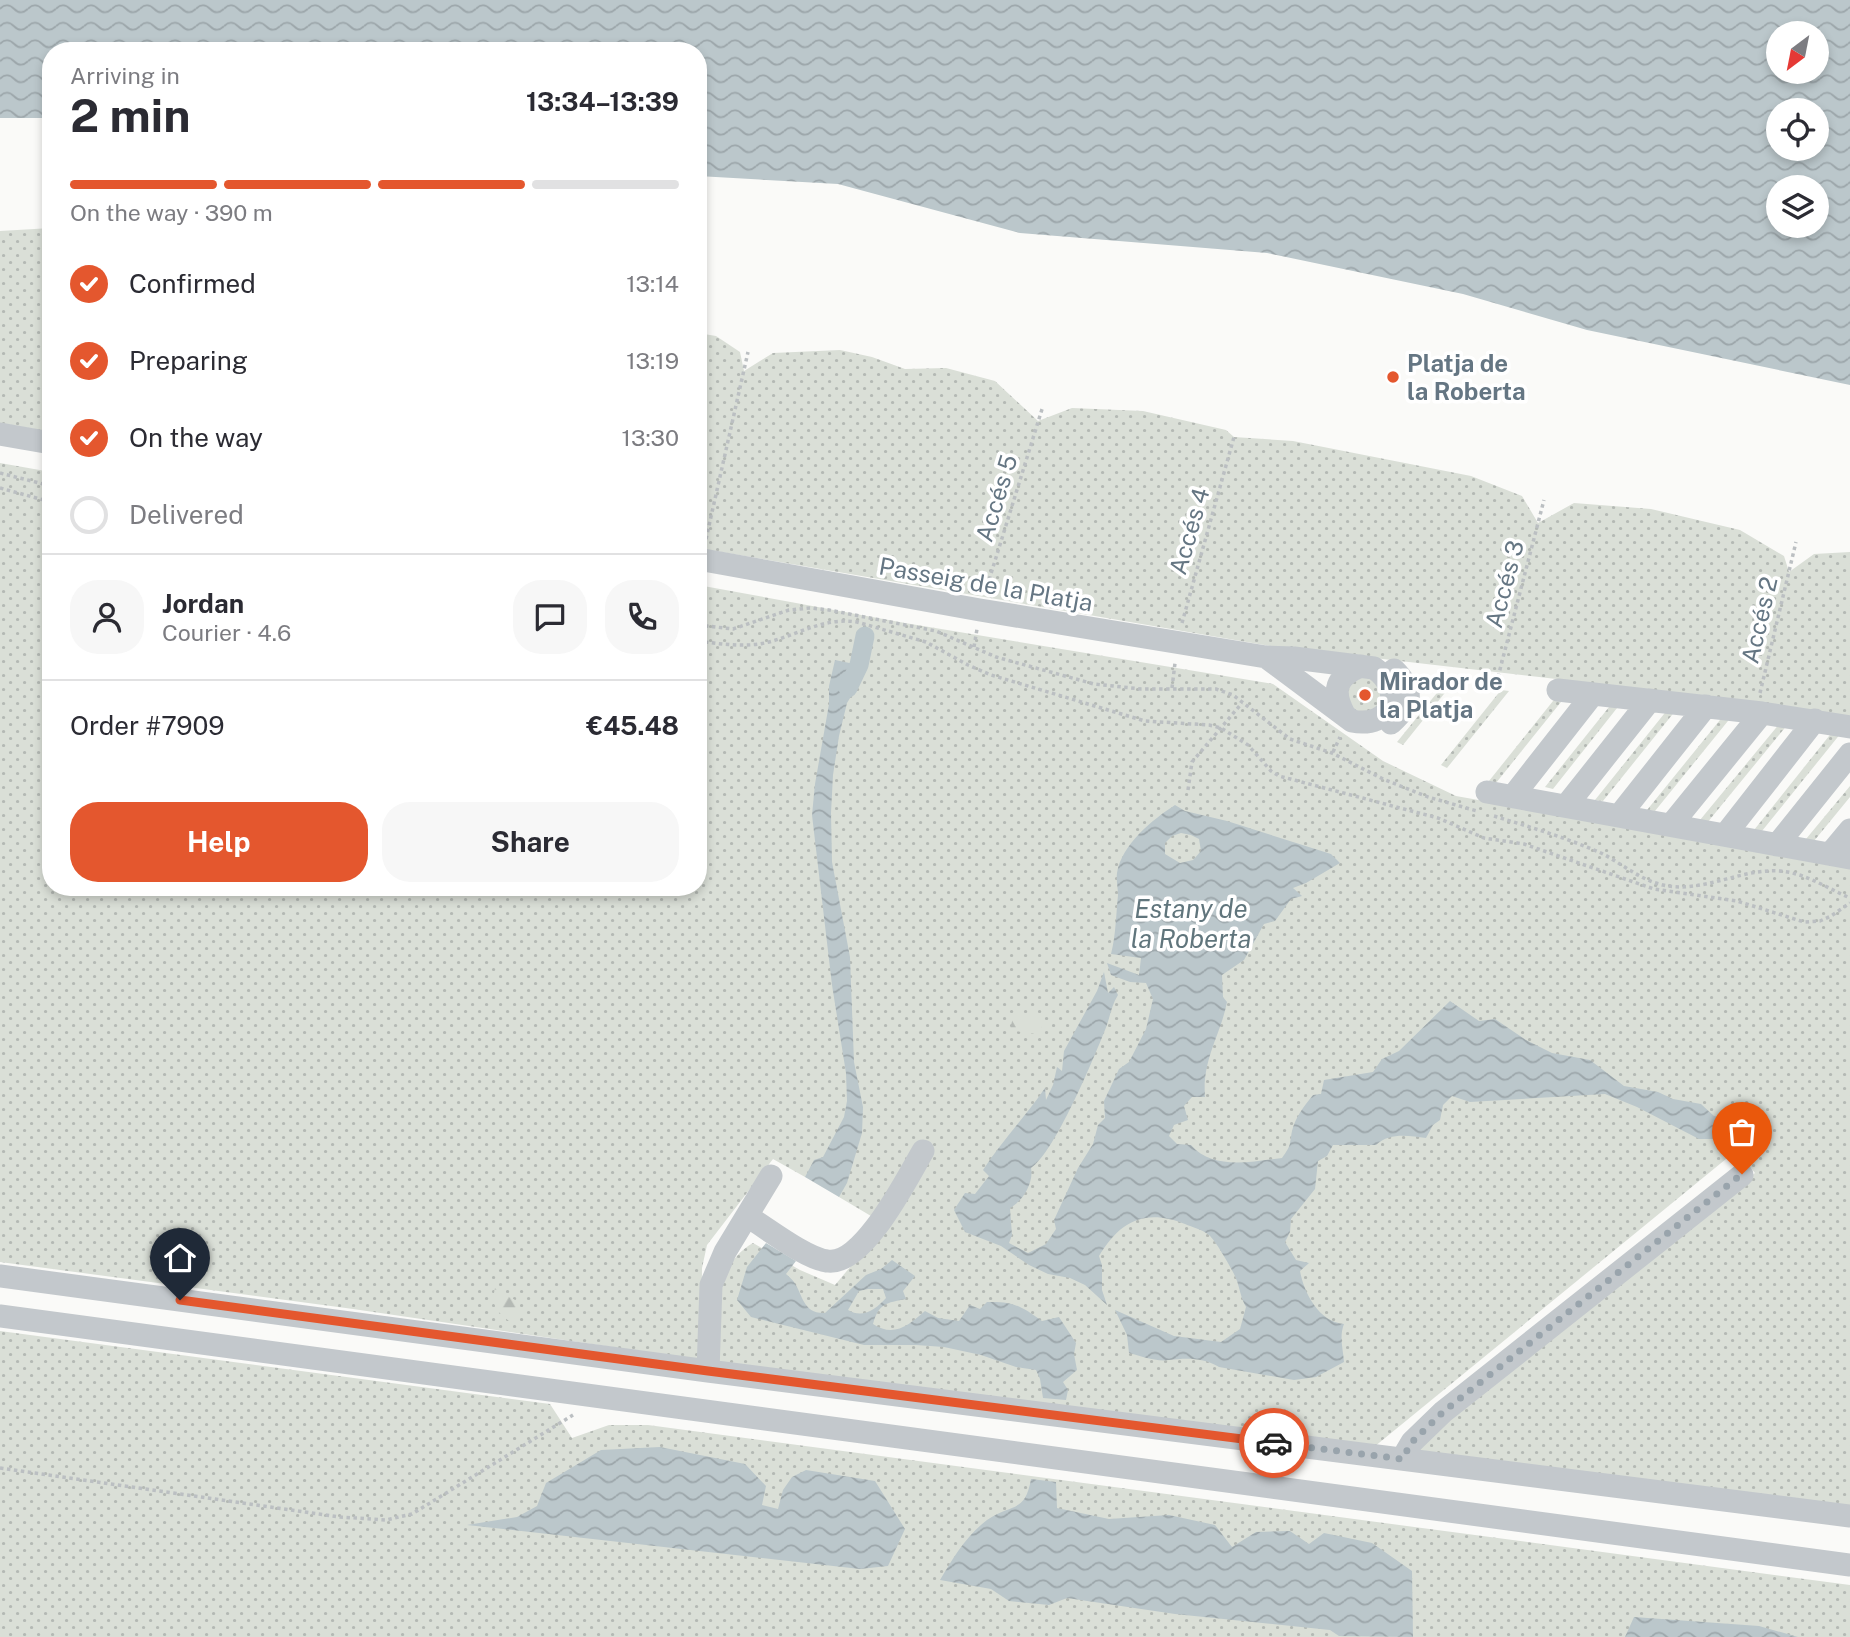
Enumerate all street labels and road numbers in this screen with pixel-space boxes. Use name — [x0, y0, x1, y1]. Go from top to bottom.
street label: Accés 5 — [970, 451, 1022, 545]
street label: Accés 4 — [1163, 484, 1215, 578]
street label: Accés 3 — [1479, 537, 1529, 631]
street label: Passeig de la Platja — [877, 551, 1095, 617]
street label: Accés 2 — [1735, 574, 1783, 666]

